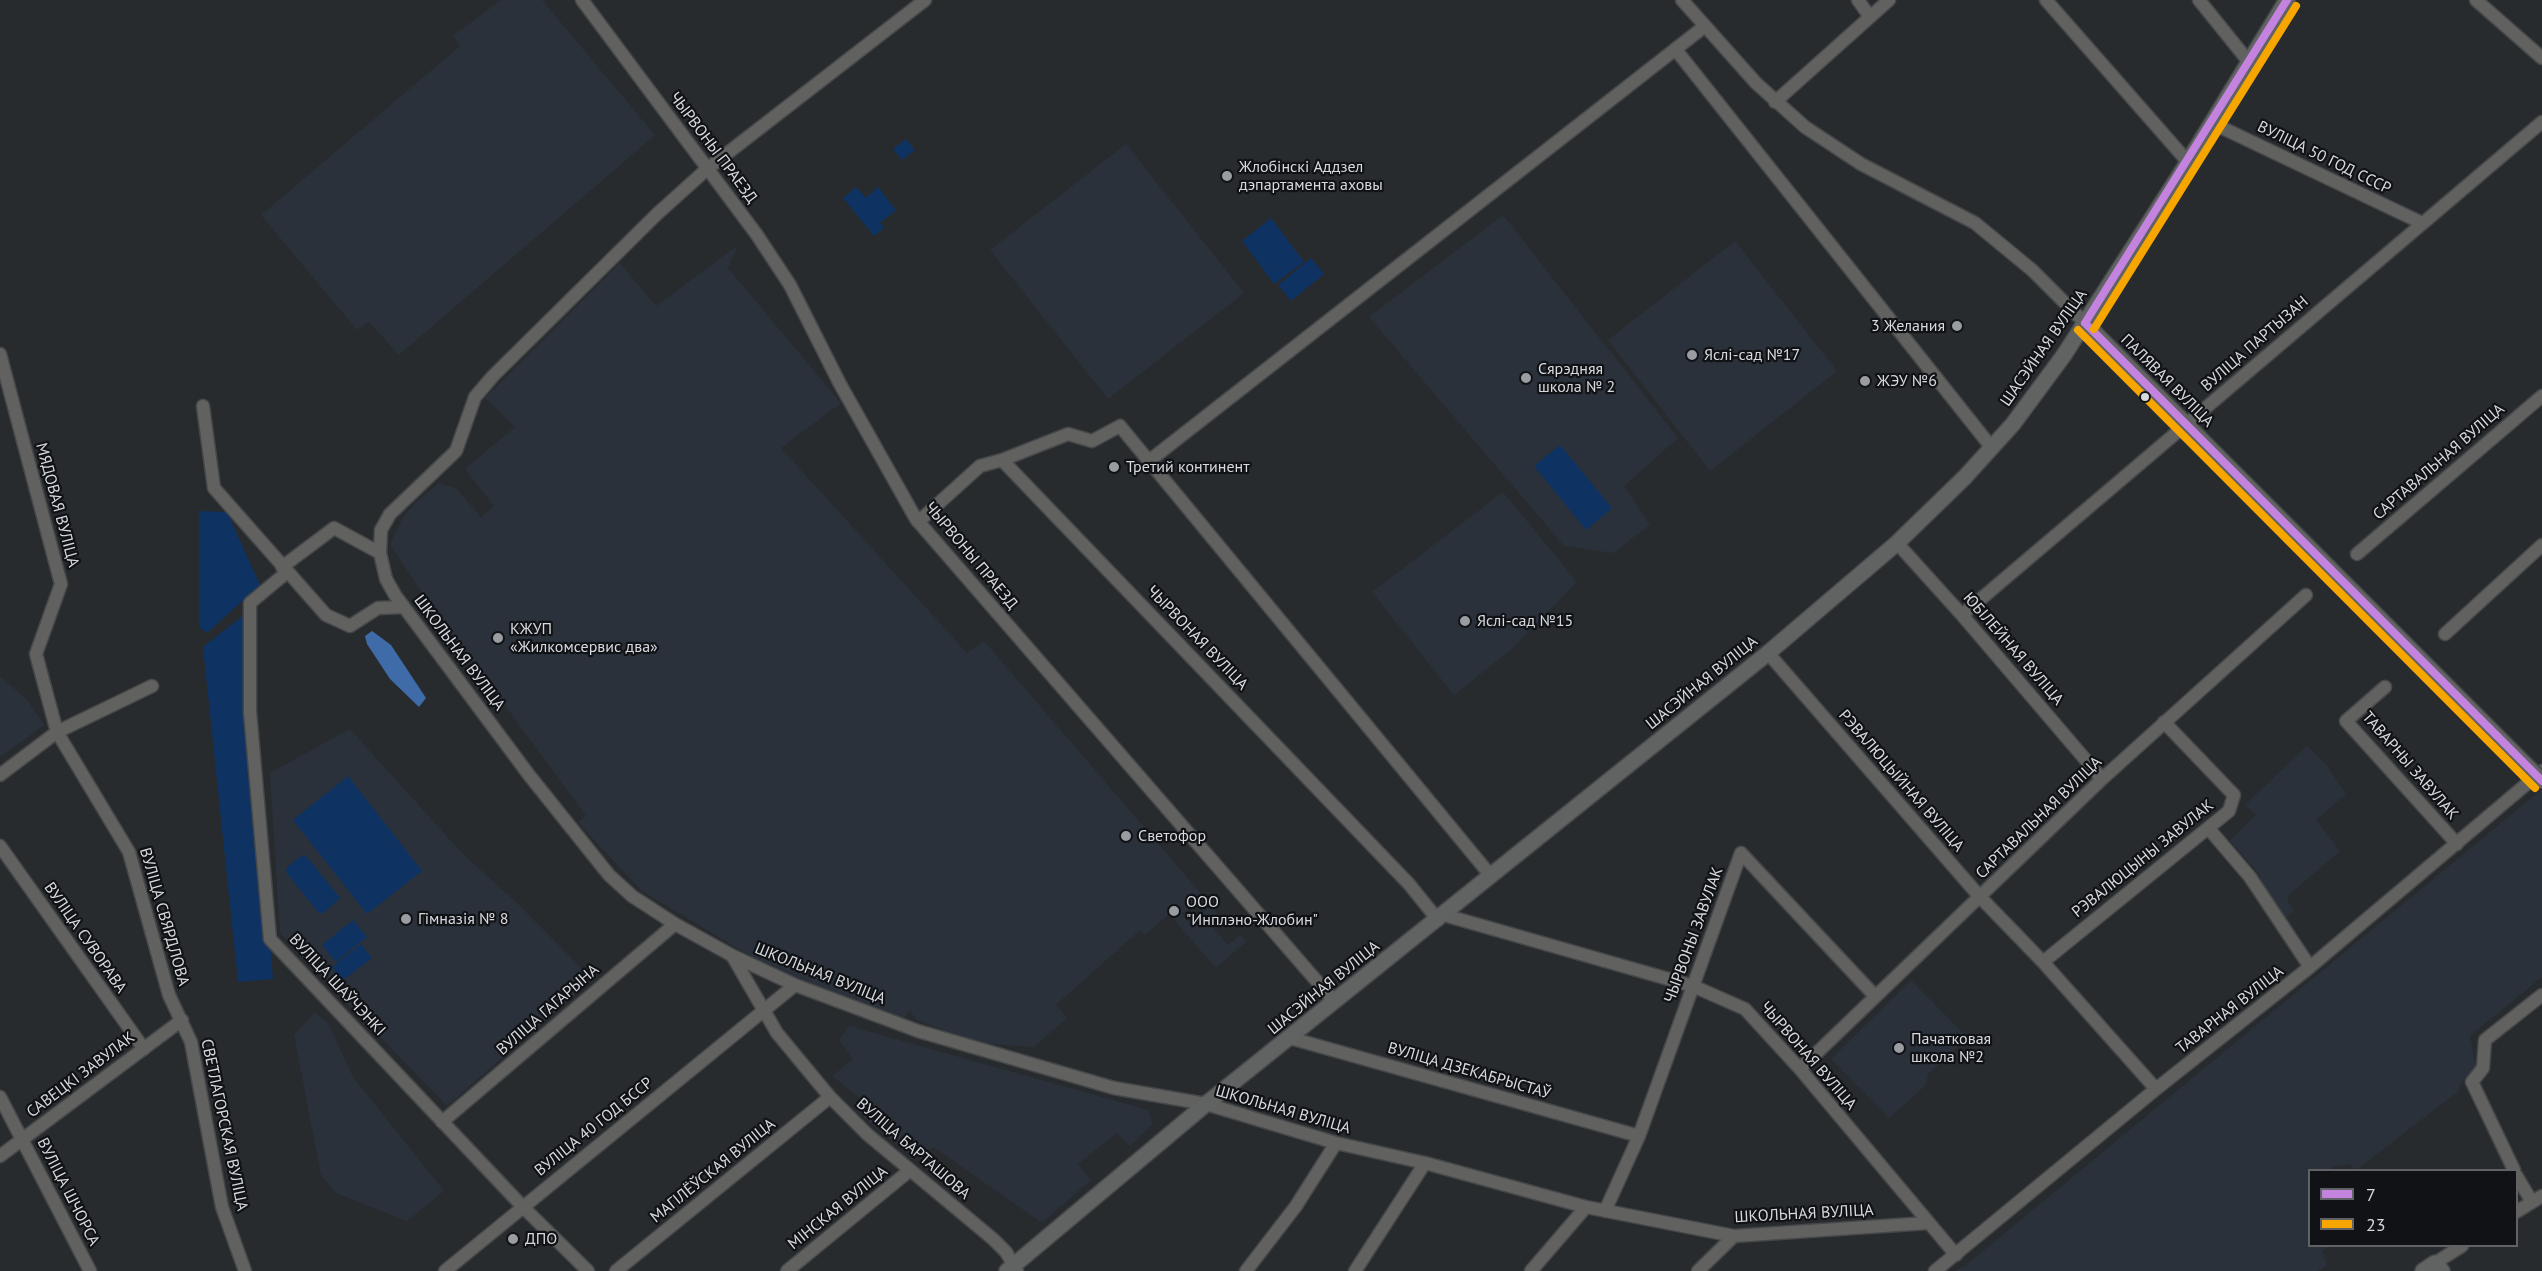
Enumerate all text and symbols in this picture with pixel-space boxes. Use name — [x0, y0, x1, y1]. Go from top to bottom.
street label: ЧЫРВОНЫ ПРАЕЗД — [665, 89, 761, 207]
street label: ВУЛІЦА 50 ГОД СССР — [2254, 117, 2394, 199]
place label: Жлобінскі Аддзел дэпартамента аховы — [1239, 157, 1383, 195]
marker: Жлобінскі Аддзел дэпартамента аховы — [1220, 169, 1234, 183]
street label: ШАСЭЙНАЯ ВУЛІЦА — [1997, 286, 2091, 410]
street label: ВУЛІЦА ПАРТЫЗАН — [2198, 292, 2312, 396]
place label: 3 Желания — [1871, 316, 1945, 336]
marker: 3 Желания — [1950, 319, 1964, 333]
street label: ПАЛЯВАЯ ВУЛІЦА — [2116, 330, 2218, 432]
place label: Яслі-сад №17 — [1704, 345, 1800, 365]
marker: Яслі-сад №17 — [1685, 348, 1699, 362]
place label: Сярэдняя школа № 2 — [1538, 359, 1615, 397]
marker: Сярэдняя школа № 2 — [1519, 371, 1533, 385]
place label: ЖЭУ №6 — [1877, 371, 1937, 391]
marker: ЖЭУ №6 — [1858, 374, 1872, 388]
unlabelled marker — [2139, 391, 2151, 403]
street label: САРТАВАЛЬНАЯ ВУЛІЦА — [2369, 400, 2509, 524]
street label: МЯДОВАЯ ВУЛІЦА — [31, 441, 83, 569]
place label: Третий континент — [1126, 457, 1250, 477]
marker: Третий континент — [1107, 460, 1121, 474]
street label: ЧЫРВОНЫ ПРАЕЗД — [920, 498, 1022, 614]
street label: ЧЫРВОНАЯ ВУЛІЦА — [1142, 582, 1252, 694]
street label: ЮБІЛЕЙНАЯ ВУЛІЦА — [1959, 589, 2067, 709]
street label: ШКОЛЬНАЯ ВУЛІЦА — [409, 592, 509, 714]
place label: Яслі-сад №15 — [1477, 611, 1573, 631]
marker: Яслі-сад №15 — [1458, 614, 1472, 628]
place label: КЖУП «Жилкомсервис два» — [510, 619, 658, 657]
marker: КЖУП «Жилкомсервис два» — [491, 631, 505, 645]
street label: ШАСЭЙНАЯ ВУЛІЦА — [1642, 632, 1762, 734]
street label: РЭВАЛЮЦЫЙНАЯ ВУЛІЦА — [1834, 706, 1968, 856]
street label: ТАВАРНЫ ЗАВУЛАК — [2358, 708, 2462, 824]
street label: САРТАВАЛЬНАЯ ВУЛІЦА — [1972, 753, 2106, 883]
street label: РЭВАЛЮЦЫНЫ ЗАВУЛАК — [2068, 796, 2218, 922]
place label: Светофор — [1138, 826, 1206, 846]
marker: Светофор — [1119, 829, 1133, 843]
street label: ВУЛІЦА СВЯРДЛОВА — [135, 846, 193, 988]
street label: ЧЫРВОНЫ ЗАВУЛАК — [1660, 864, 1728, 1006]
street label: ВУЛІЦА СУВОРАВА — [40, 879, 130, 997]
place label: ООО "Инплэно-Жлобин" — [1186, 892, 1318, 930]
marker: ООО "Инплэно-Жлобин" — [1167, 904, 1181, 918]
place label: Гімназія № 8 — [418, 909, 508, 929]
marker: Гімназія № 8 — [399, 912, 413, 926]
street label: ВУЛІЦА ШАЎЧЭНКІ — [285, 930, 389, 1040]
street label: ШАСЭЙНАЯ ВУЛІЦА — [1264, 937, 1384, 1039]
street label: ШКОЛЬНАЯ ВУЛІЦА — [752, 939, 888, 1009]
street label: ВУЛІЦА ГАГАРЫНА — [493, 960, 603, 1060]
street label: ТАВАРНАЯ ВУЛІЦА — [2172, 962, 2288, 1058]
street label: ЧЫРВОНАЯ ВУЛІЦА — [1756, 998, 1860, 1114]
street label: САВЕЦКІ ЗАВУЛАК — [23, 1028, 139, 1122]
place label: Пачатковая школа №2 — [1911, 1029, 1991, 1067]
street label: СВЕТЛАГОРСКАЯ ВУЛІЦА — [196, 1037, 252, 1213]
street label: ВУЛІЦА ДЗЕКАБРЫСТАЎ — [1385, 1039, 1553, 1103]
marker: Пачатковая школа №2 — [1892, 1041, 1906, 1055]
street label: ВУЛІЦА 40 ГОД БССР — [531, 1073, 657, 1181]
street label: ШКОЛЬНАЯ ВУЛІЦА — [1213, 1082, 1353, 1138]
street label: ВУЛІЦА БАРТАШОВА — [852, 1094, 974, 1204]
street label: МАГІЛЁЎСКАЯ ВУЛІЦА — [647, 1115, 779, 1227]
street label: ВУЛІЦА ШЧОРСА — [33, 1135, 103, 1249]
street label: МІНСКАЯ ВУЛІЦА — [784, 1162, 892, 1254]
legend — [2308, 1169, 2518, 1247]
text: 7 — [2366, 1183, 2376, 1206]
street label: ШКОЛЬНАЯ ВУЛІЦА — [1734, 1201, 1874, 1227]
text: 23 — [2366, 1213, 2386, 1236]
place label: ДПО — [525, 1229, 557, 1249]
marker: ДПО — [506, 1232, 520, 1246]

